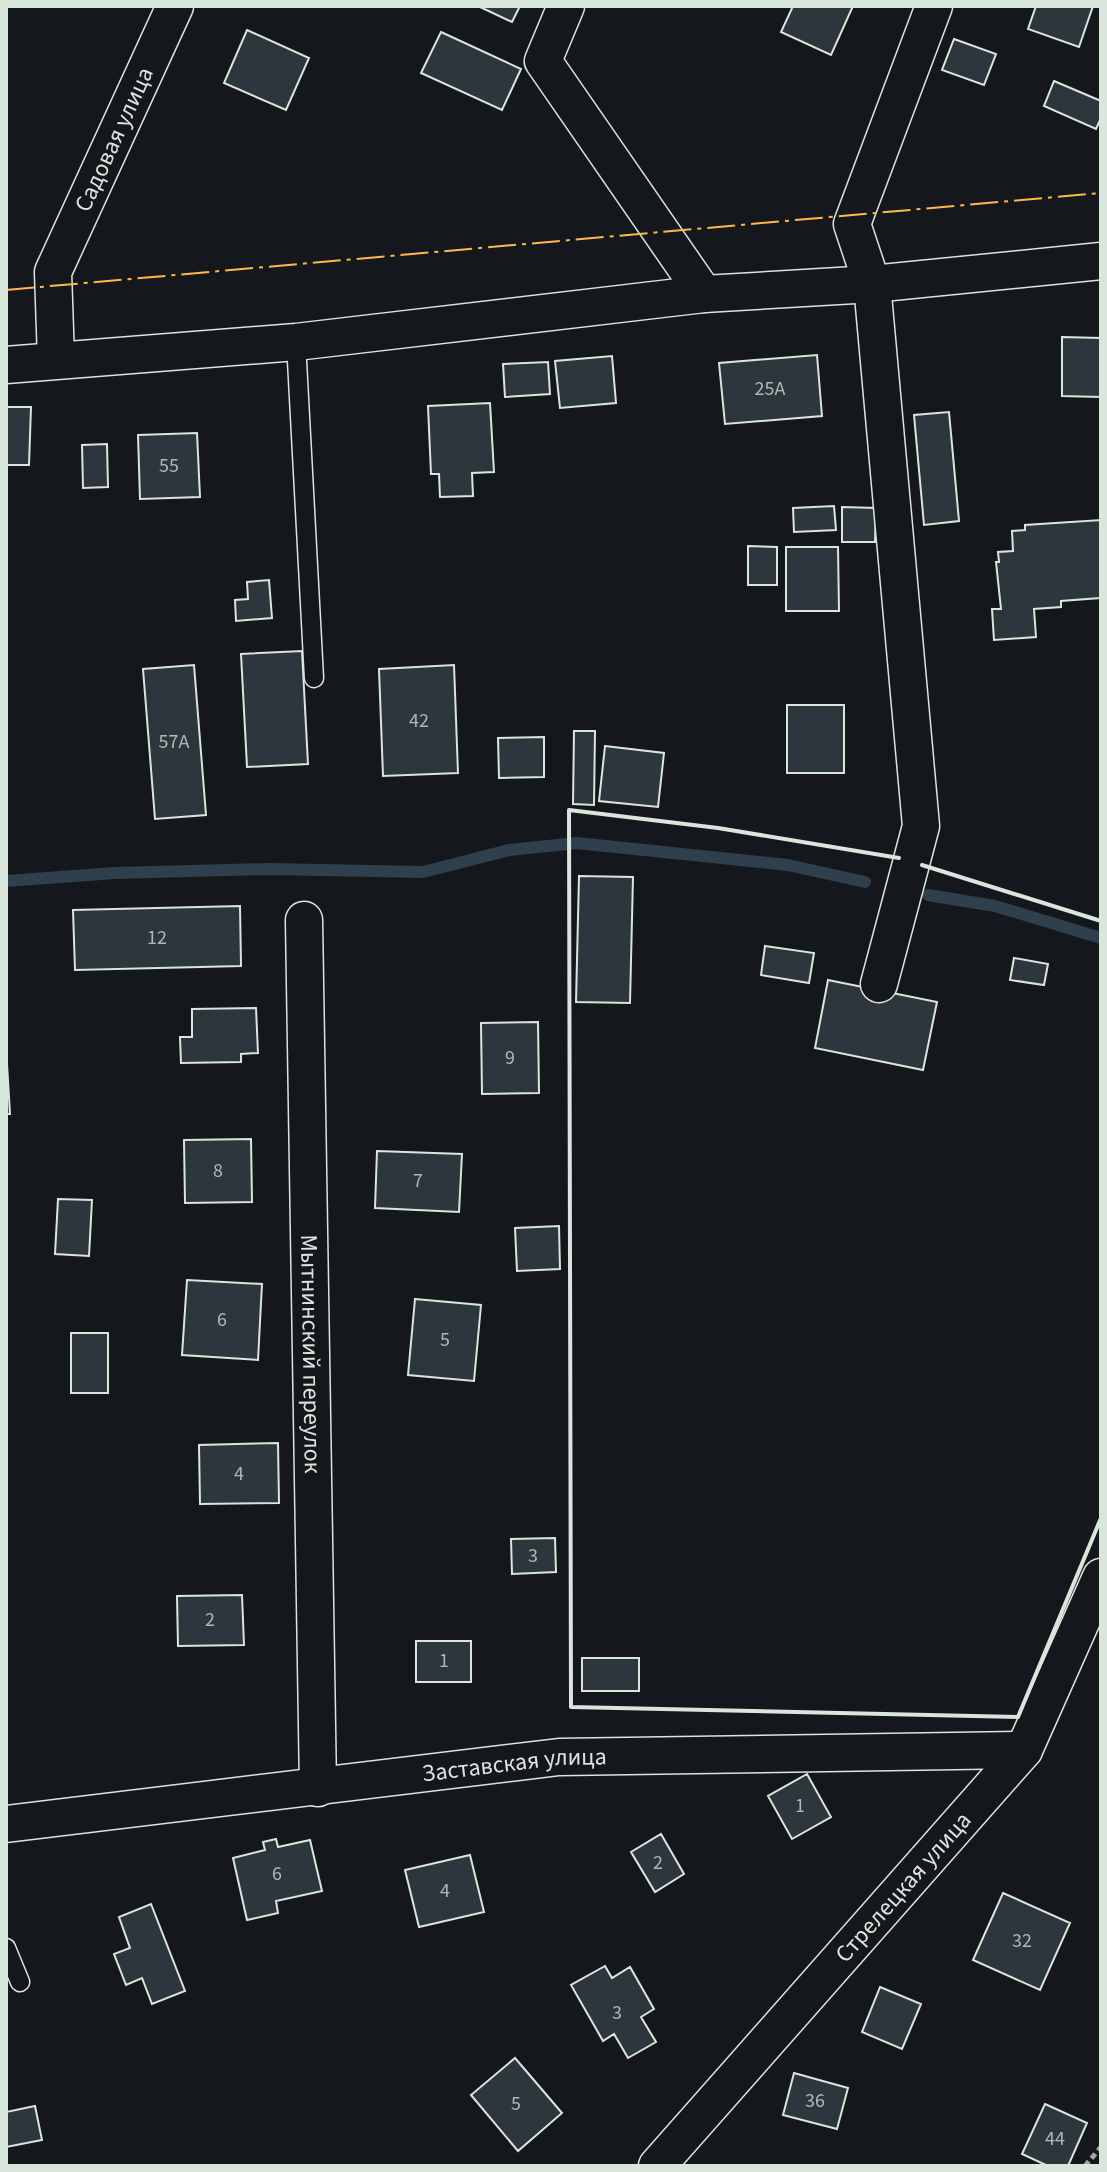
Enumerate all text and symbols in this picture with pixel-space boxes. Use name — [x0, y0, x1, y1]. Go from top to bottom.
street label: Садовая улица — [65, 61, 162, 218]
house number: 25А — [755, 375, 785, 403]
house number: 55 — [159, 452, 179, 480]
house number: 42 — [409, 707, 429, 735]
house number: 57А — [159, 728, 189, 756]
house number: 12 — [147, 924, 167, 952]
house number: 9 — [505, 1044, 515, 1072]
house number: 8 — [213, 1157, 223, 1185]
house number: 7 — [413, 1167, 423, 1195]
street label: Мытнинский переулок — [292, 1234, 330, 1474]
house number: 6 — [217, 1306, 227, 1334]
house number: 5 — [440, 1326, 450, 1354]
house number: 4 — [234, 1460, 244, 1488]
house number: 3 — [528, 1542, 538, 1570]
house number: 2 — [205, 1606, 215, 1634]
house number: 1 — [439, 1647, 449, 1675]
street label: Заставская улица — [420, 1739, 607, 1791]
house number: 1 — [795, 1792, 805, 1820]
street label: Стрелецкая улица — [827, 1804, 980, 1970]
house number: 2 — [653, 1849, 663, 1877]
house number: 6 — [272, 1860, 282, 1888]
house number: 4 — [440, 1877, 450, 1905]
house number: 32 — [1012, 1927, 1032, 1955]
house number: 3 — [612, 1999, 622, 2027]
house number: 36 — [805, 2087, 825, 2115]
house number: 5 — [511, 2090, 521, 2118]
house number: 44 — [1045, 2125, 1065, 2153]

